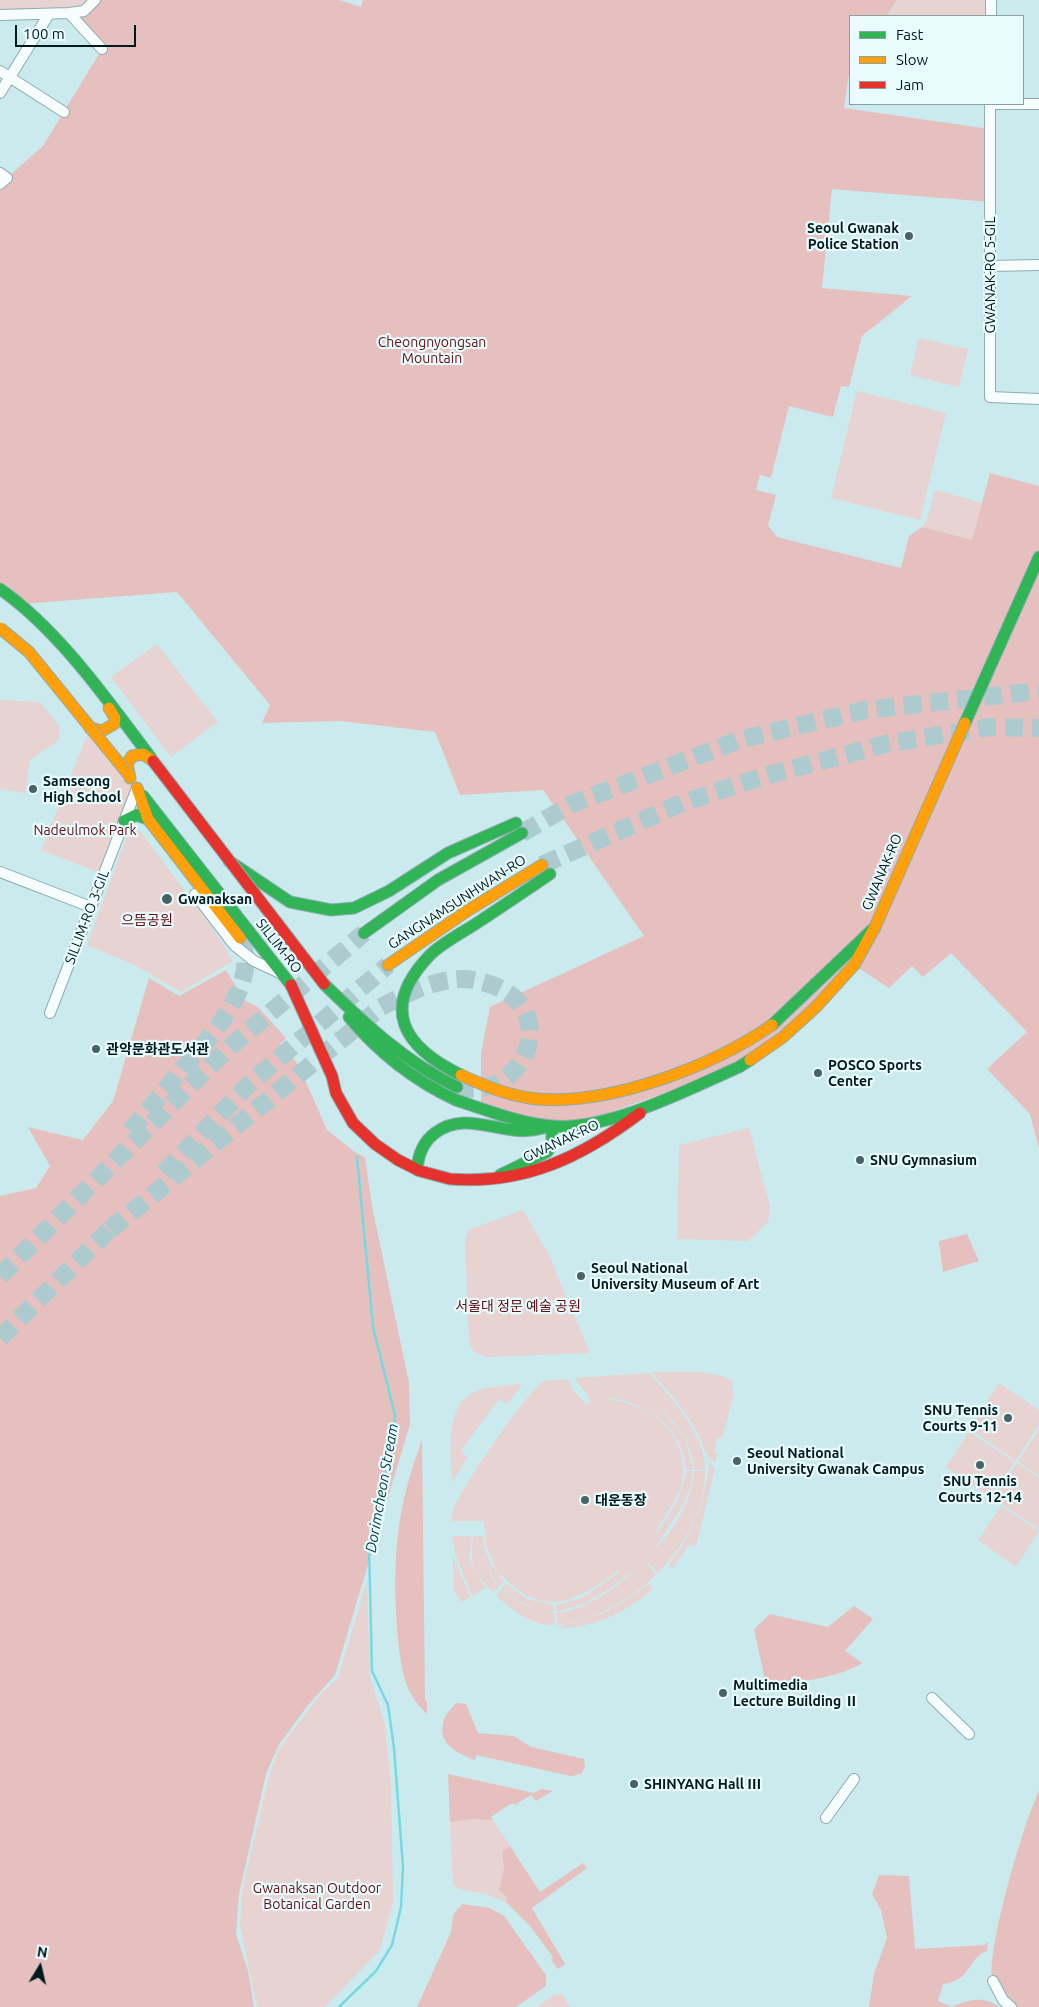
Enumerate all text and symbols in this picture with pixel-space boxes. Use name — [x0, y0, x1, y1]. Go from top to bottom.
scale bar — [18, 15, 139, 47]
legend — [849, 15, 1024, 105]
text: 100 m — [23, 25, 65, 42]
text: Fast — [896, 26, 923, 43]
text: Slow — [896, 51, 928, 68]
text: Jam — [896, 76, 924, 93]
street label: GWANAK-RO 5-GIL — [982, 216, 998, 334]
place label: Seoul Gwanak Police Station — [807, 220, 899, 252]
marker: Seoul Gwanak Police Station — [903, 230, 915, 242]
park label: Cheongnyongsan Mountain — [378, 334, 486, 367]
place label: Samseong High School — [43, 773, 121, 806]
marker: Samseong High School — [27, 783, 39, 795]
park label: Nadeulmok Park — [33, 822, 137, 838]
street label: GWANAK-RO — [858, 831, 906, 913]
street label: GANGNAMSUNHWAN-RO — [385, 851, 529, 953]
street label: SILLIM-RO 3-GIL — [61, 867, 113, 967]
place label: Gwanaksan — [178, 891, 252, 907]
marker: Gwanaksan — [160, 892, 174, 906]
park label: 으뜸공원 — [121, 912, 173, 928]
street label: SILLIM-RO — [253, 915, 305, 977]
place label: 관악문화관도서관 — [106, 1041, 209, 1057]
marker: 관악문화관도서관 — [90, 1043, 102, 1055]
place label: POSCO Sports Center — [828, 1057, 922, 1090]
marker: POSCO Sports Center — [812, 1067, 824, 1079]
street label: GWANAK-RO — [520, 1116, 602, 1166]
place label: SNU Gymnasium — [870, 1152, 977, 1168]
marker: SNU Gymnasium — [854, 1154, 866, 1166]
place label: Seoul National University Museum of Art — [591, 1260, 759, 1292]
marker: Seoul National University Museum of Art — [575, 1270, 587, 1282]
park label: 서울대 정문 예술 공원 — [455, 1298, 581, 1314]
place label: SNU Tennis Courts 9-11 — [923, 1402, 998, 1434]
marker: SNU Tennis Courts 9-11 — [1002, 1412, 1014, 1424]
water label: Dorimcheon Stream — [362, 1422, 402, 1554]
place label: Seoul National University Gwanak Campus — [747, 1445, 924, 1478]
marker: Seoul National University Gwanak Campus — [731, 1455, 743, 1467]
marker: SNU Tennis Courts 12-14 — [974, 1459, 986, 1471]
place label: SNU Tennis Courts 12-14 — [938, 1473, 1022, 1505]
place label: 대운동장 — [595, 1492, 647, 1508]
marker: 대운동장 — [579, 1494, 591, 1506]
place label: Multimedia Lecture Building Ⅱ — [733, 1677, 859, 1710]
marker: Multimedia Lecture Building Ⅱ — [717, 1687, 729, 1699]
place label: SHINYANG Hall Ⅲ — [644, 1776, 761, 1792]
marker: SHINYANG Hall Ⅲ — [628, 1778, 640, 1790]
park label: Gwanaksan Outdoor Botanical Garden — [253, 1880, 381, 1912]
north arrow — [15, 1942, 65, 1992]
text: N — [36, 1943, 49, 1961]

